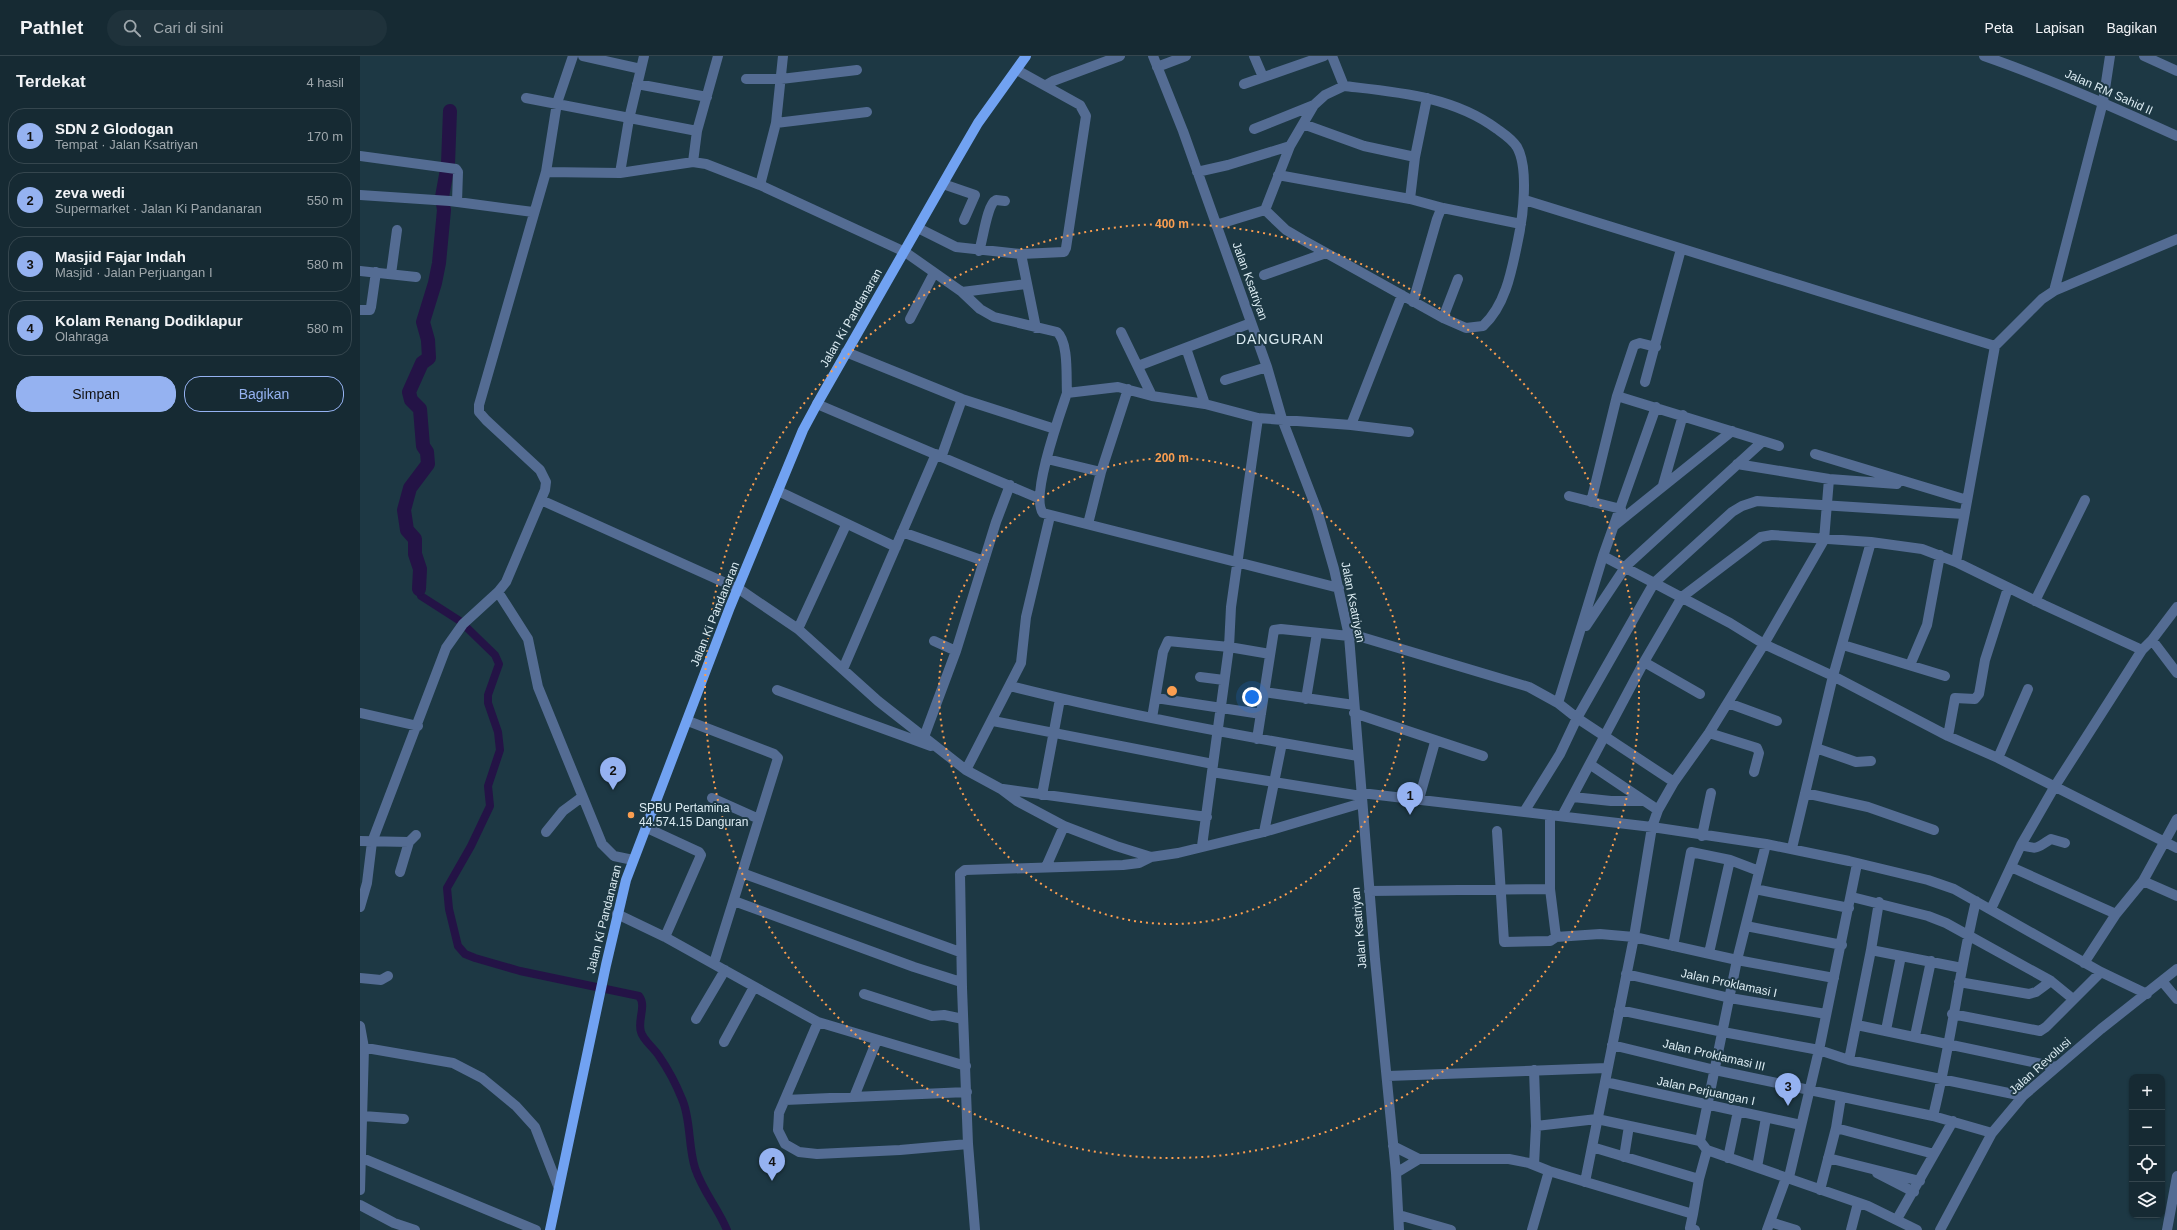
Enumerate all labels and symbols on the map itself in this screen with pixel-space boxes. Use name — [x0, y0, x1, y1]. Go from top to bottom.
street label: Jalan RM Sahid II — [2063, 66, 2155, 118]
text: 400 m — [1155, 217, 1189, 231]
street label: Jalan Ksatriyan — [1229, 240, 1271, 322]
street label: Jalan Ki Pandanaran — [817, 266, 885, 370]
district label: DANGURAN — [1236, 331, 1324, 347]
text: 200 m — [1155, 451, 1189, 465]
street label: Jalan Ki Pandanaran — [688, 560, 742, 668]
street label: Jalan Ksatriyan — [1338, 560, 1368, 644]
centre of rings — [1165, 684, 1179, 698]
your location — [1242, 687, 1262, 707]
pin: 2 — [600, 757, 626, 790]
pin: 1 — [1397, 782, 1423, 815]
place label: SPBU Pertamina 44.574.15 Danguran — [639, 801, 748, 829]
marker: SPBU Pertamina 44.574.15 Danguran — [626, 810, 636, 820]
street label: Jalan Ki Pandanaran — [584, 863, 624, 975]
street label: Jalan Ksatriyan — [1348, 887, 1370, 969]
street label: Jalan Proklamasi I — [1680, 966, 1778, 1000]
street label: Jalan Revolusi — [2006, 1035, 2074, 1097]
street label: Jalan Proklamasi III — [1661, 1036, 1767, 1074]
pin: 3 — [1775, 1073, 1801, 1106]
street label: Jalan Perjuangan I — [1656, 1074, 1756, 1108]
pin: 4 — [759, 1148, 785, 1181]

